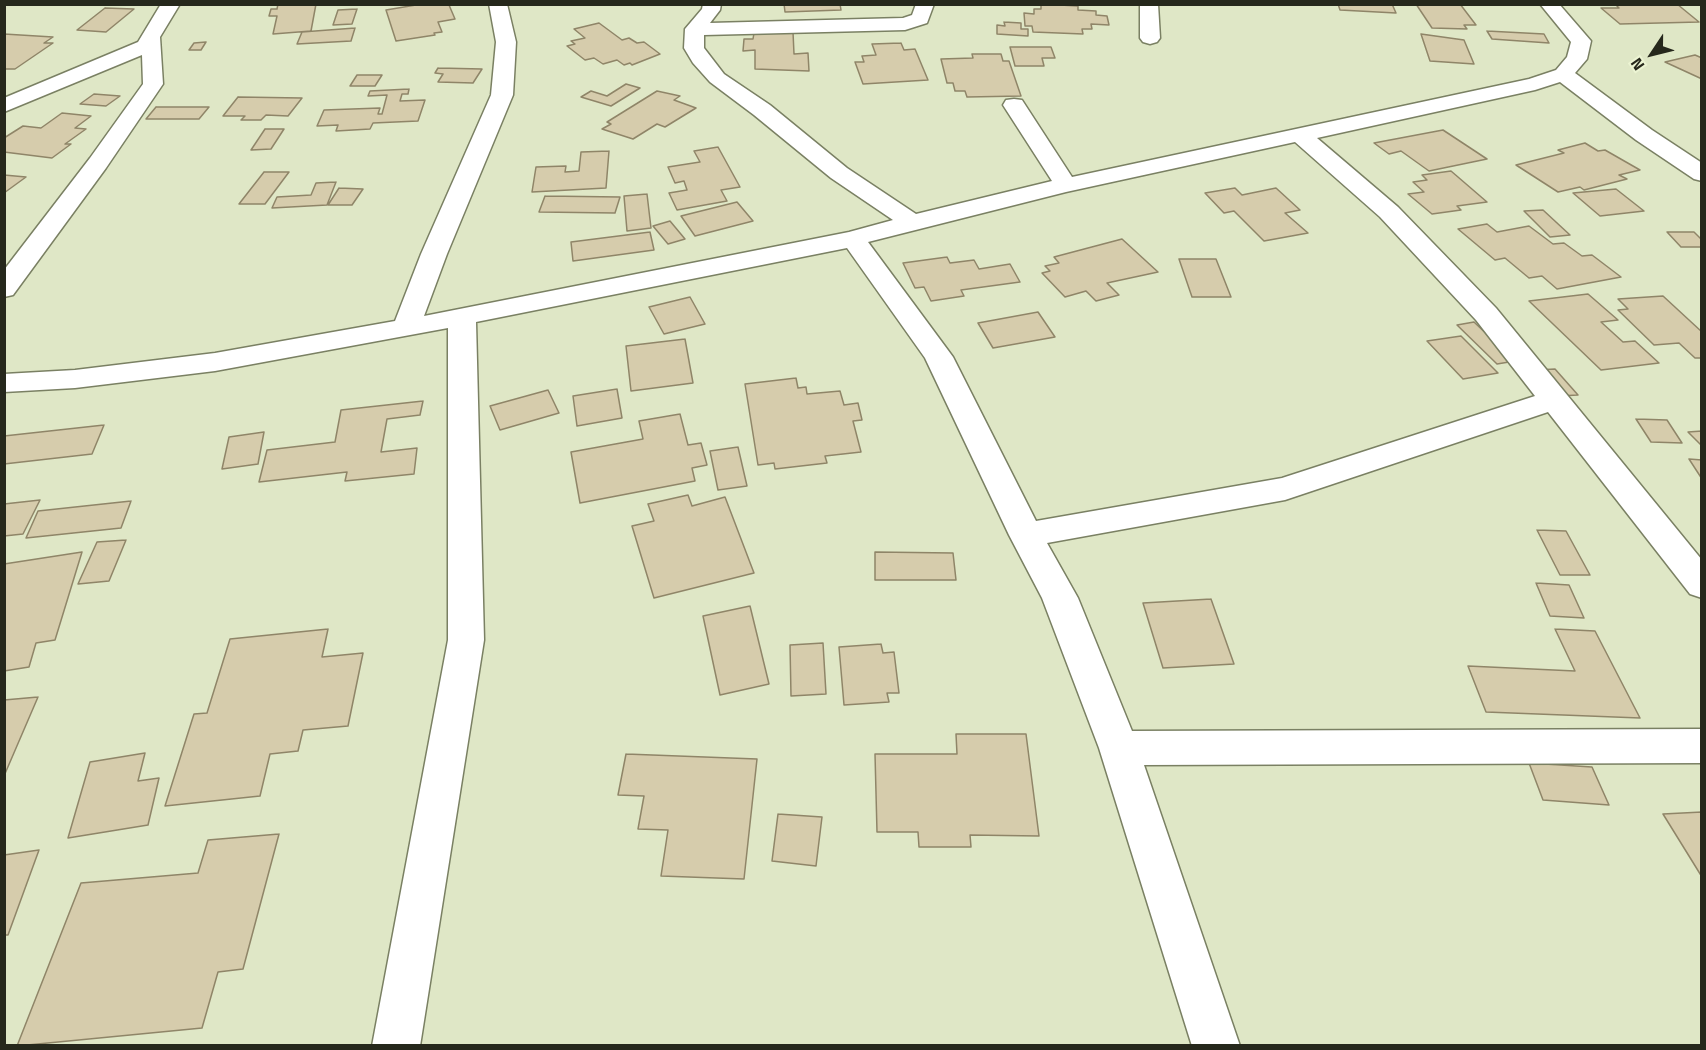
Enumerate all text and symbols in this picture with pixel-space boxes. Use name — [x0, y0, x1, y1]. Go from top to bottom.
north arrow — [1622, 24, 1682, 84]
text: N — [1624, 53, 1650, 76]

